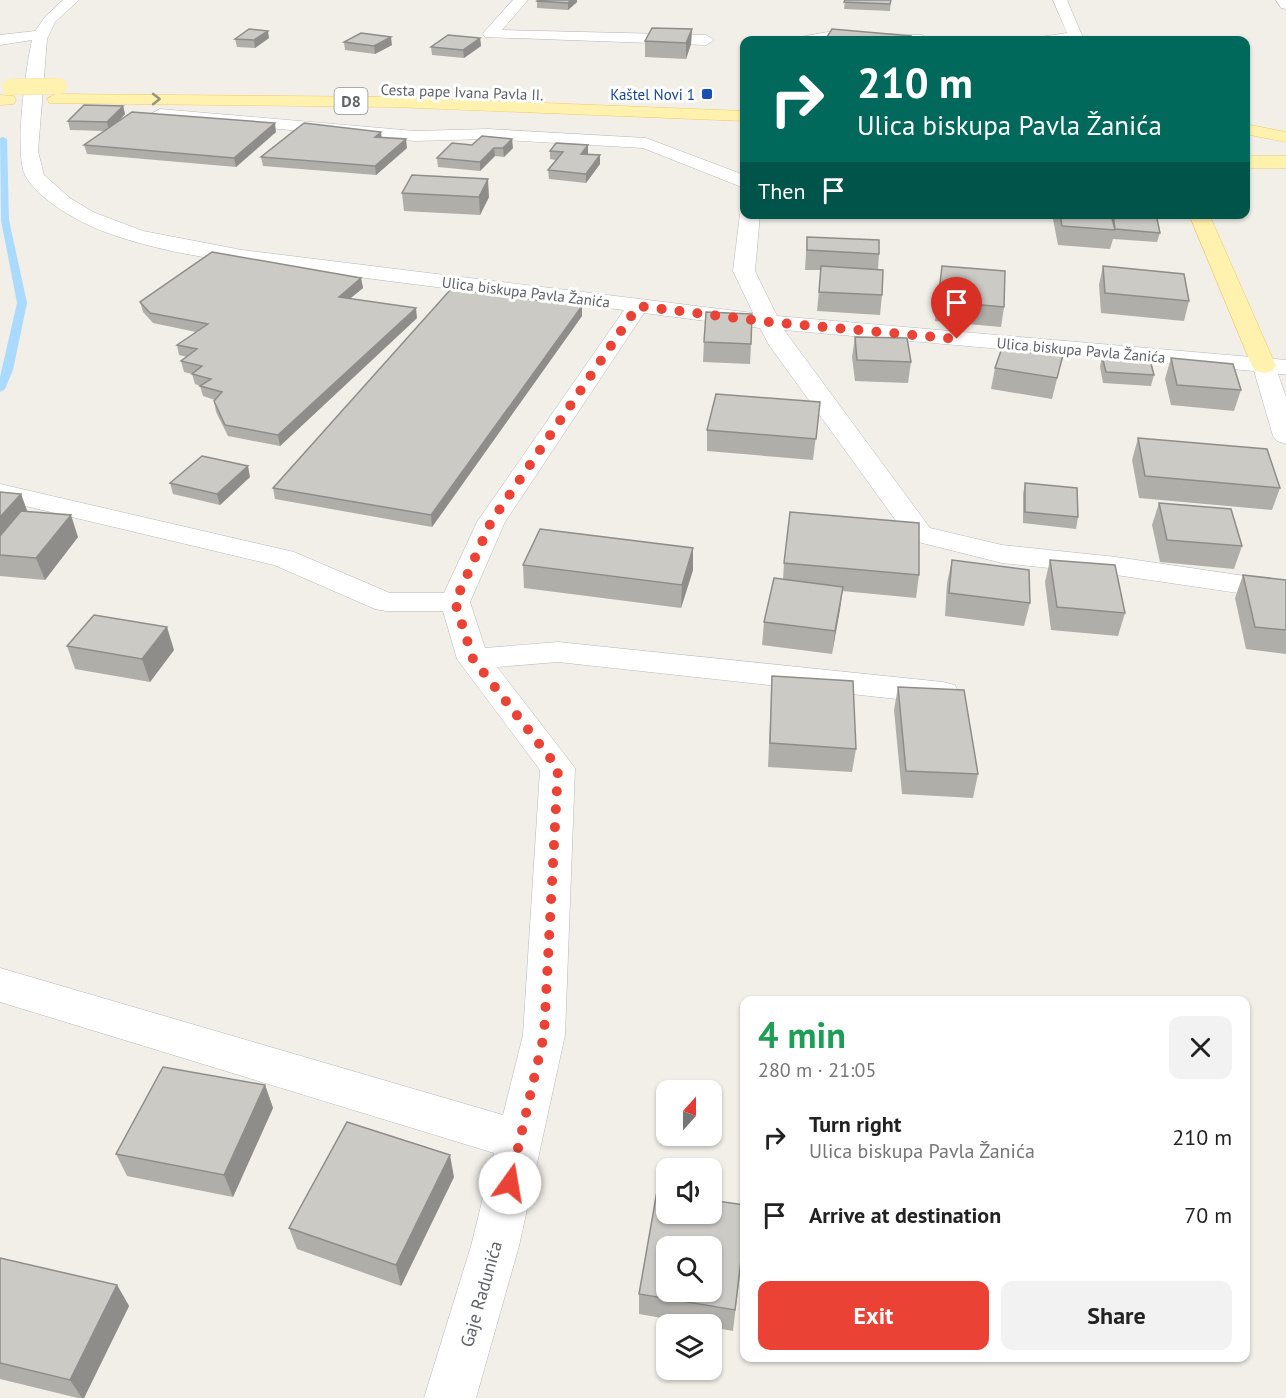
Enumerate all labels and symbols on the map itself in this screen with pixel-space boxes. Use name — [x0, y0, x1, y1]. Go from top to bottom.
street label: Cesta pape Ivana Pavla II. — [380, 80, 544, 104]
place label: Kaštel Novi 1 — [610, 85, 695, 104]
marker: Kaštel Novi 1 — [700, 87, 714, 101]
road number: D8 — [334, 88, 368, 114]
one-way arrow — [151, 93, 160, 105]
street label: Ulica biskupa Pavla Žanića — [441, 272, 611, 312]
pin — [931, 277, 982, 339]
street label: Ulica biskupa Pavla Žanića — [996, 333, 1166, 367]
north arrow — [656, 1080, 722, 1146]
position arrow — [478, 1151, 542, 1215]
street label: Gaje Radunića — [455, 1238, 507, 1350]

